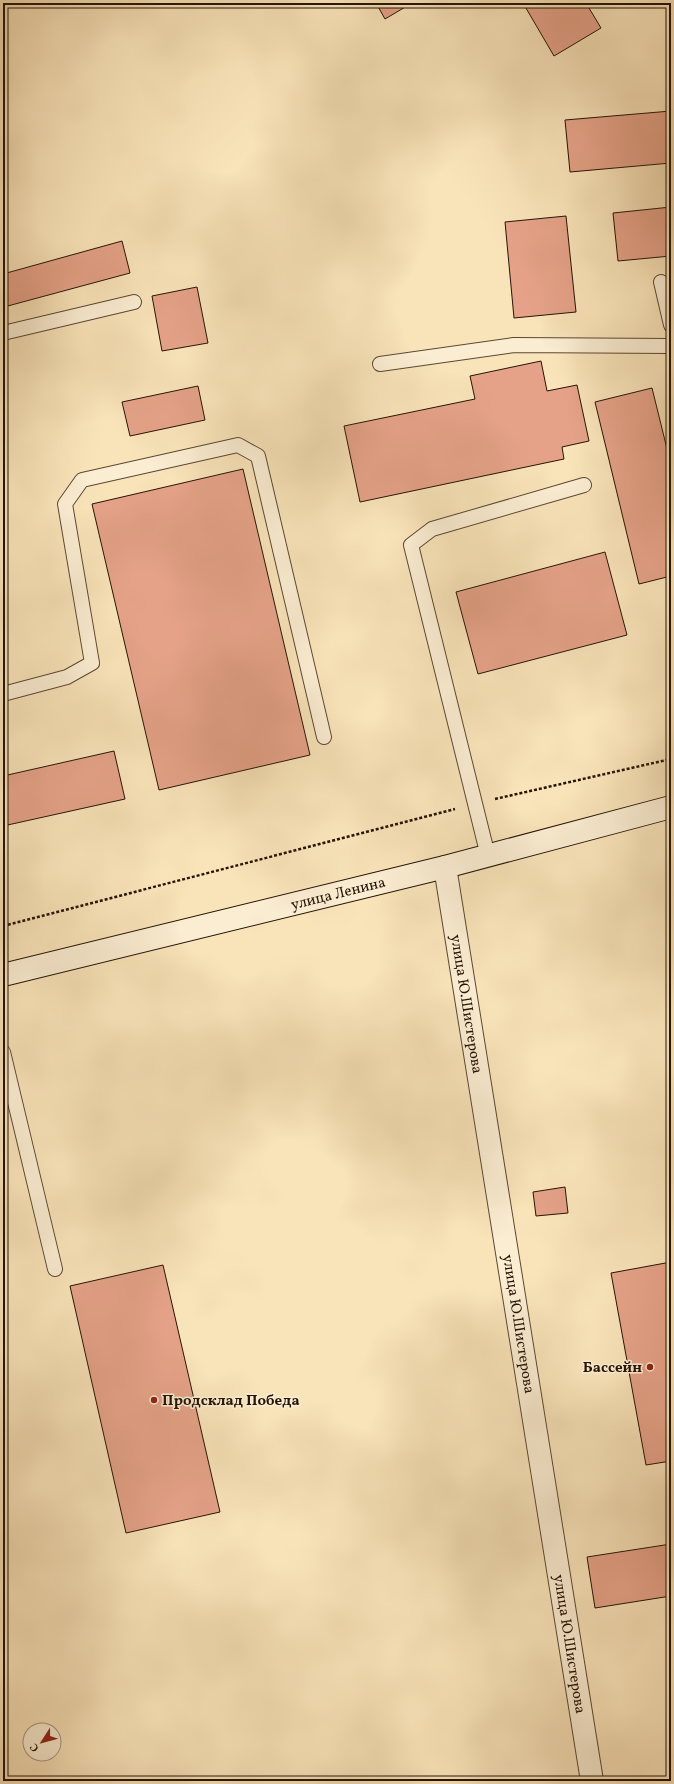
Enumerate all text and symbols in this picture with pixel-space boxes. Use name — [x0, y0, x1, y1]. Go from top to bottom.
street label: улица Ленина — [289, 873, 388, 916]
street label: улица Ю.Шистерова — [444, 933, 487, 1075]
street label: улица Ю.Шистерова — [496, 1253, 539, 1395]
place label: Бассейн — [583, 1358, 642, 1379]
marker: Бассейн — [645, 1362, 655, 1372]
place label: Продсклад Победа — [162, 1391, 300, 1412]
marker: Продсклад Победа — [149, 1395, 159, 1405]
street label: улица Ю.Шистерова — [547, 1573, 590, 1715]
north arrow — [22, 1722, 62, 1762]
text: С — [27, 1740, 43, 1754]

